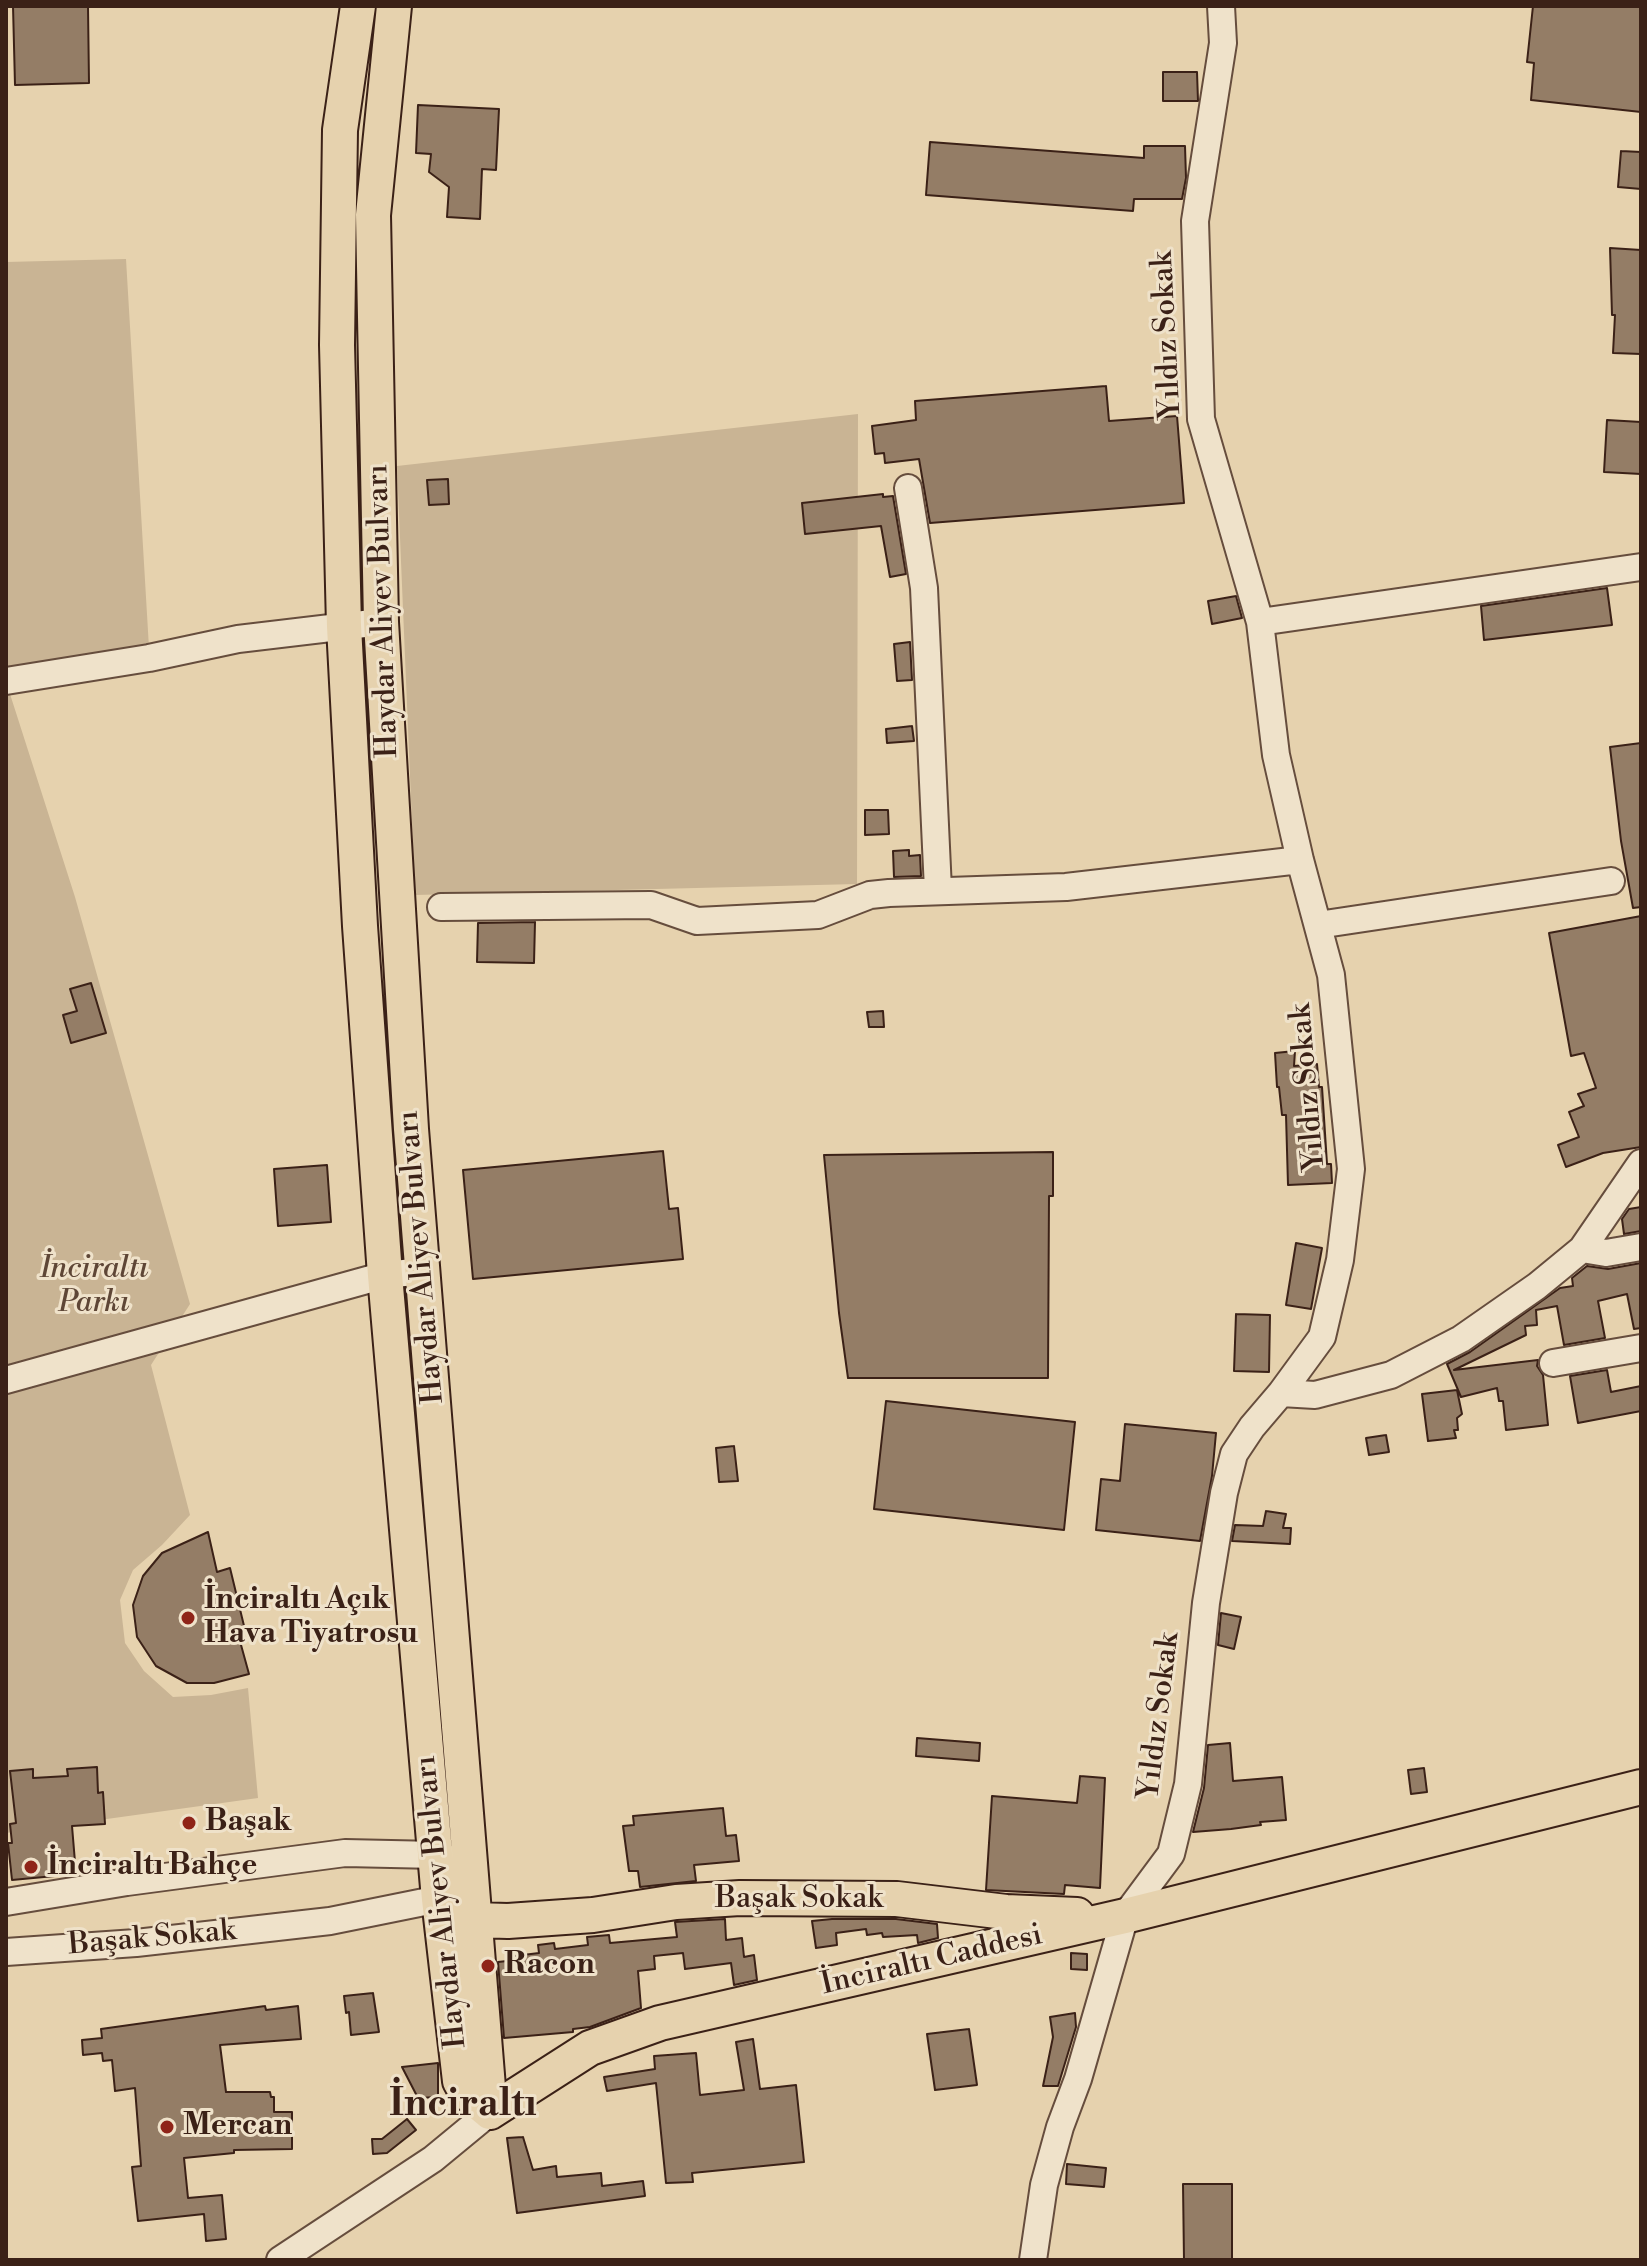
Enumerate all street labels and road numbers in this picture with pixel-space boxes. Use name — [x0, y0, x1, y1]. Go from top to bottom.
street label: Yıldız Sokak — [1146, 250, 1190, 420]
street label: Haydar Aliyev Bulvarı — [361, 463, 407, 759]
street label: Yıldız Sokak — [1284, 1002, 1334, 1172]
street label: Haydar Aliyev Bulvarı — [391, 1109, 453, 1405]
street label: Yıldız Sokak — [1132, 1631, 1188, 1801]
street label: Haydar Aliyev Bulvarı — [409, 1754, 475, 2050]
street label: Başak Sokak — [715, 1882, 883, 1918]
street label: Başak Sokak — [67, 1914, 237, 1964]
street label: İnciraltı Caddesi — [818, 1918, 1046, 2004]

